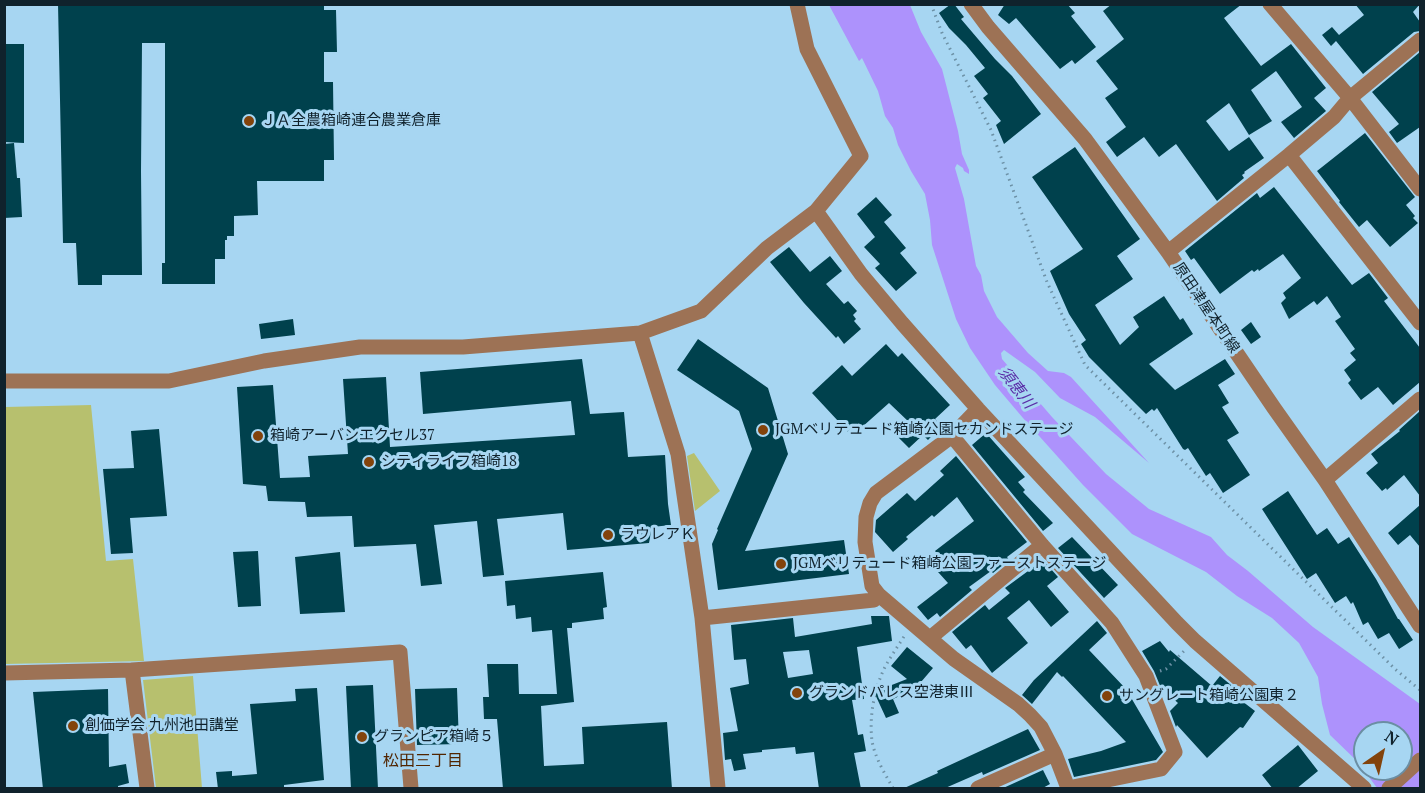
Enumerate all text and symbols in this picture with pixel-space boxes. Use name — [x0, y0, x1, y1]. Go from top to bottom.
place label: ＪＡ全農箱崎連合農業倉庫 — [261, 112, 441, 130]
marker: ＪＡ全農箱崎連合農業倉庫 — [242, 114, 256, 128]
street label: 原田津屋本町線 — [1169, 259, 1243, 357]
water label: 須恵川 — [994, 363, 1038, 413]
place label: JGMベリテュード箱崎公園セカンドステージ — [775, 421, 1073, 439]
marker: JGMベリテュード箱崎公園セカンドステージ — [756, 423, 770, 437]
place label: 箱崎アーバンエクセル37 — [270, 427, 435, 445]
marker: 箱崎アーバンエクセル37 — [251, 429, 265, 443]
place label: シティライフ箱崎18 — [381, 453, 517, 471]
marker: シティライフ箱崎18 — [362, 455, 376, 469]
place label: ラウレアＫ — [620, 526, 695, 544]
marker: ラウレアＫ — [601, 528, 615, 542]
place label: JGMベリテュード箱崎公園ファーストステージ — [793, 555, 1106, 573]
marker: JGMベリテュード箱崎公園ファーストステージ — [774, 557, 788, 571]
place label: グランドパレス空港東Ⅲ — [809, 684, 974, 702]
marker: グランドパレス空港東Ⅲ — [790, 686, 804, 700]
place label: サングレート箱崎公園東２ — [1119, 687, 1299, 705]
marker: サングレート箱崎公園東２ — [1100, 689, 1114, 703]
place label: 創価学会 九州池田講堂 — [85, 717, 239, 735]
marker: 創価学会 九州池田講堂 — [66, 719, 80, 733]
north arrow — [1353, 721, 1413, 781]
text: N — [1381, 725, 1403, 750]
place label: グランピア箱崎５ — [374, 728, 494, 746]
marker: グランピア箱崎５ — [355, 730, 369, 744]
district label: 松田三丁目 — [383, 751, 463, 771]

